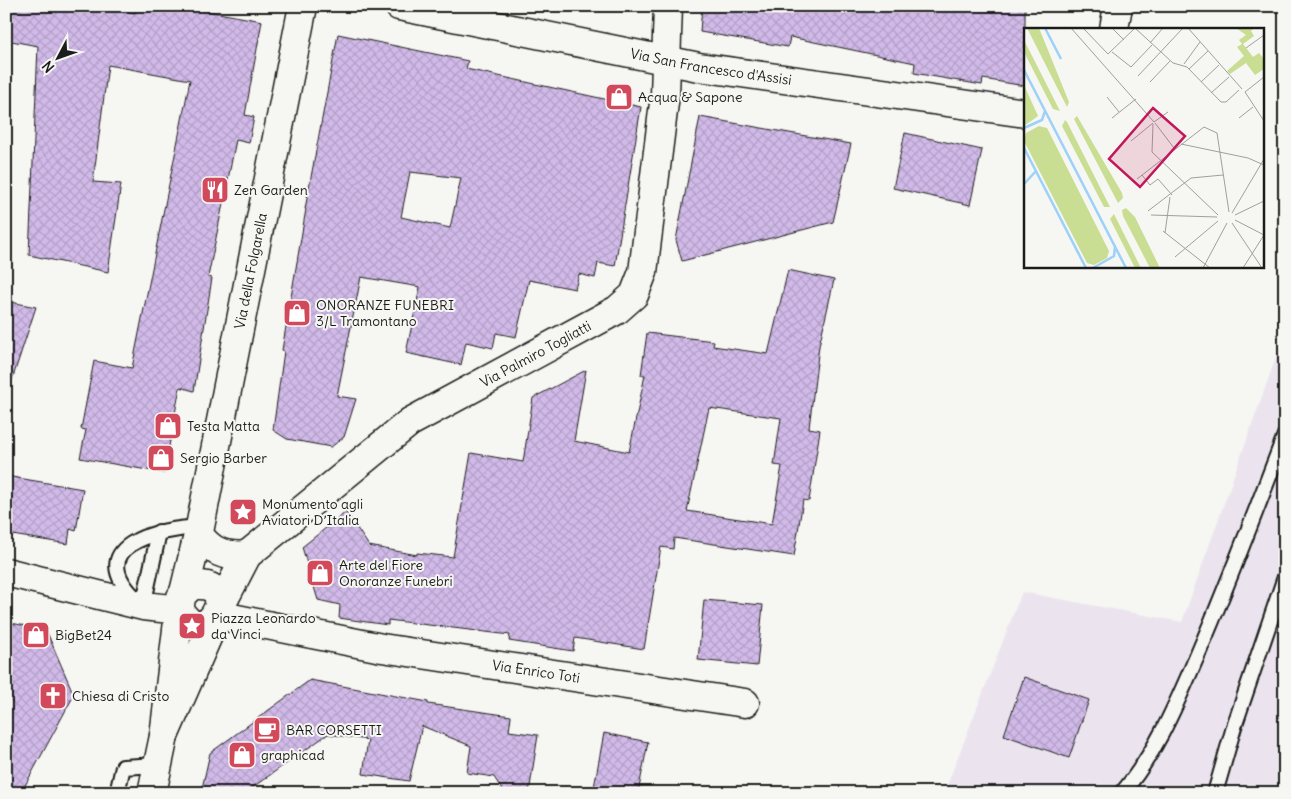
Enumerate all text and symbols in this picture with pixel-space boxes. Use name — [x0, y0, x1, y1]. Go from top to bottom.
inset map — [1024, 28, 1264, 268]
north arrow — [32, 32, 82, 82]
street label: Via San Francesco d'Assisi — [629, 44, 793, 89]
text: N — [38, 57, 58, 76]
shop icon: Acqua & Sapone — [604, 82, 634, 112]
place label: Acqua & Sapone — [638, 88, 743, 106]
restaurant icon: Zen Garden — [200, 175, 230, 205]
place label: Zen Garden — [234, 181, 308, 199]
street label: Via della Folgarella — [230, 211, 271, 330]
place label: ONORANZE FUNEBRI 3/L Tramontano — [316, 296, 454, 330]
shop icon: ONORANZE FUNEBRI 3/L Tramontano — [282, 298, 312, 328]
street label: Via Palmiro Togliatti — [477, 317, 594, 391]
shop icon: Testa Matta — [153, 411, 183, 441]
place label: Testa Matta — [187, 417, 260, 435]
shop icon: Sergio Barber — [146, 443, 176, 473]
place label: Sergio Barber — [180, 449, 267, 467]
place label: Monumento agli Aviatori D’Italia — [262, 495, 363, 529]
place icon: Monumento agli Aviatori D’Italia — [228, 497, 258, 527]
place label: Arte del Fiore Onoranze Funebri — [339, 556, 453, 590]
shop icon: Arte del Fiore Onoranze Funebri — [305, 558, 335, 588]
place label: Piazza Leonardo da Vinci — [211, 609, 316, 643]
place icon: Piazza Leonardo da Vinci — [177, 611, 207, 641]
shop icon: BigBet24 — [21, 620, 51, 650]
place label: BigBet24 — [55, 626, 112, 644]
street label: Via Enrico Toti — [491, 656, 581, 687]
church icon: Chiesa di Cristo — [38, 681, 68, 711]
place label: Chiesa di Cristo — [72, 687, 169, 705]
cafe icon: BAR CORSETTI — [252, 715, 282, 745]
place label: BAR CORSETTI — [286, 721, 382, 739]
shop icon: graphicad — [227, 740, 257, 770]
place label: graphicad — [261, 746, 325, 764]

